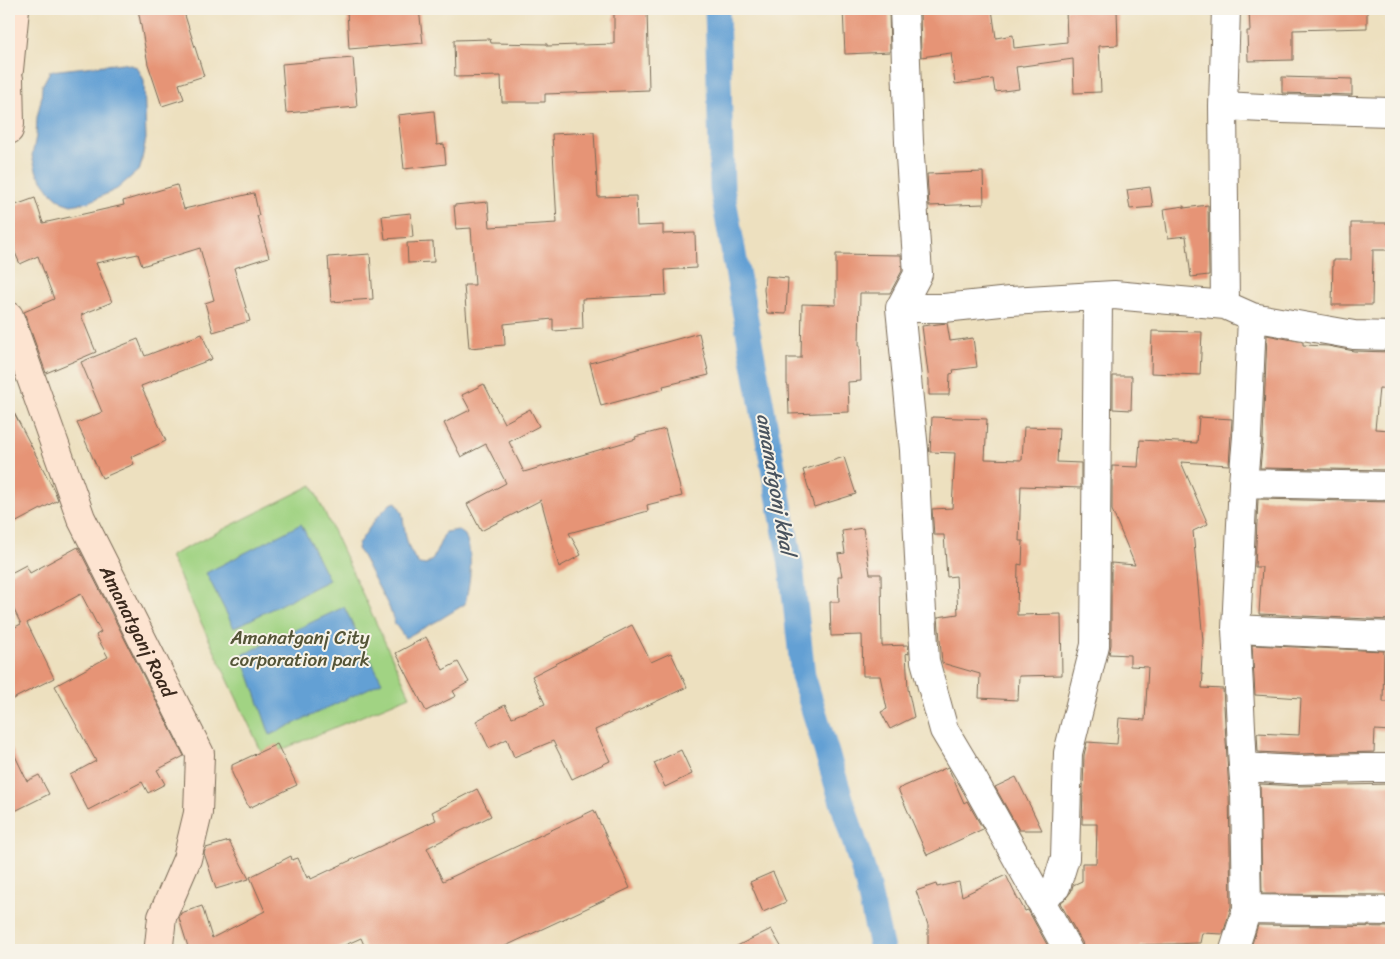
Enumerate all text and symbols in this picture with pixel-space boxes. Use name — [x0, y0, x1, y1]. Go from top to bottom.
water label: amanatgonj khal — [746, 411, 806, 562]
street label: Amanatganj Road — [90, 558, 186, 705]
park label: Amanatganj City corporation park — [229, 621, 370, 676]

